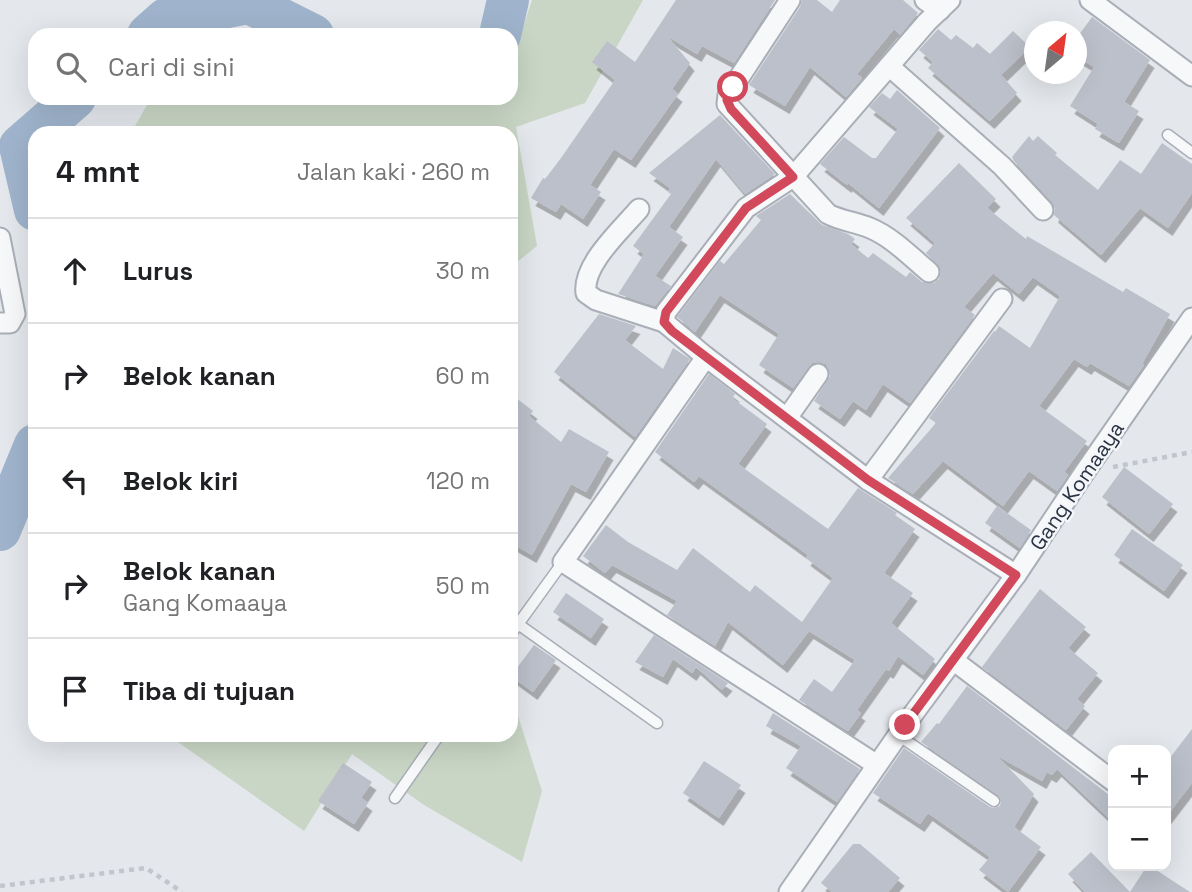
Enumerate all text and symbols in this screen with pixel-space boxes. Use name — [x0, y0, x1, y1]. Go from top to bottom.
north arrow — [1024, 21, 1087, 84]
search box — [28, 28, 518, 105]
icon: search — [52, 48, 90, 86]
text: Cari di sini — [108, 50, 235, 84]
route start — [717, 71, 748, 102]
text: 4 mnt — [56, 152, 140, 191]
text: Jalan kaki · 260 m — [297, 157, 490, 187]
icon: ahead — [56, 252, 94, 290]
text: Lurus — [123, 254, 193, 288]
text: 30 m — [436, 256, 490, 286]
icon: right — [56, 357, 94, 395]
text: Belok kanan — [123, 359, 276, 393]
text: 60 m — [435, 361, 490, 391]
street label: Gang Komaaya — [1023, 416, 1130, 555]
icon: left — [56, 462, 94, 500]
text: Belok kiri — [123, 464, 238, 498]
text: 120 m — [426, 466, 490, 496]
text: Belok kanan — [123, 554, 276, 588]
icon: right — [56, 567, 94, 605]
text: 50 m — [436, 571, 490, 601]
text: Gang Komaaya — [123, 588, 287, 618]
icon: arrive — [56, 672, 94, 710]
text: Tiba di tujuan — [123, 674, 295, 708]
route end — [889, 709, 920, 740]
map controls — [1108, 745, 1171, 871]
button: + — [1108, 745, 1171, 808]
button: − — [1108, 808, 1171, 871]

